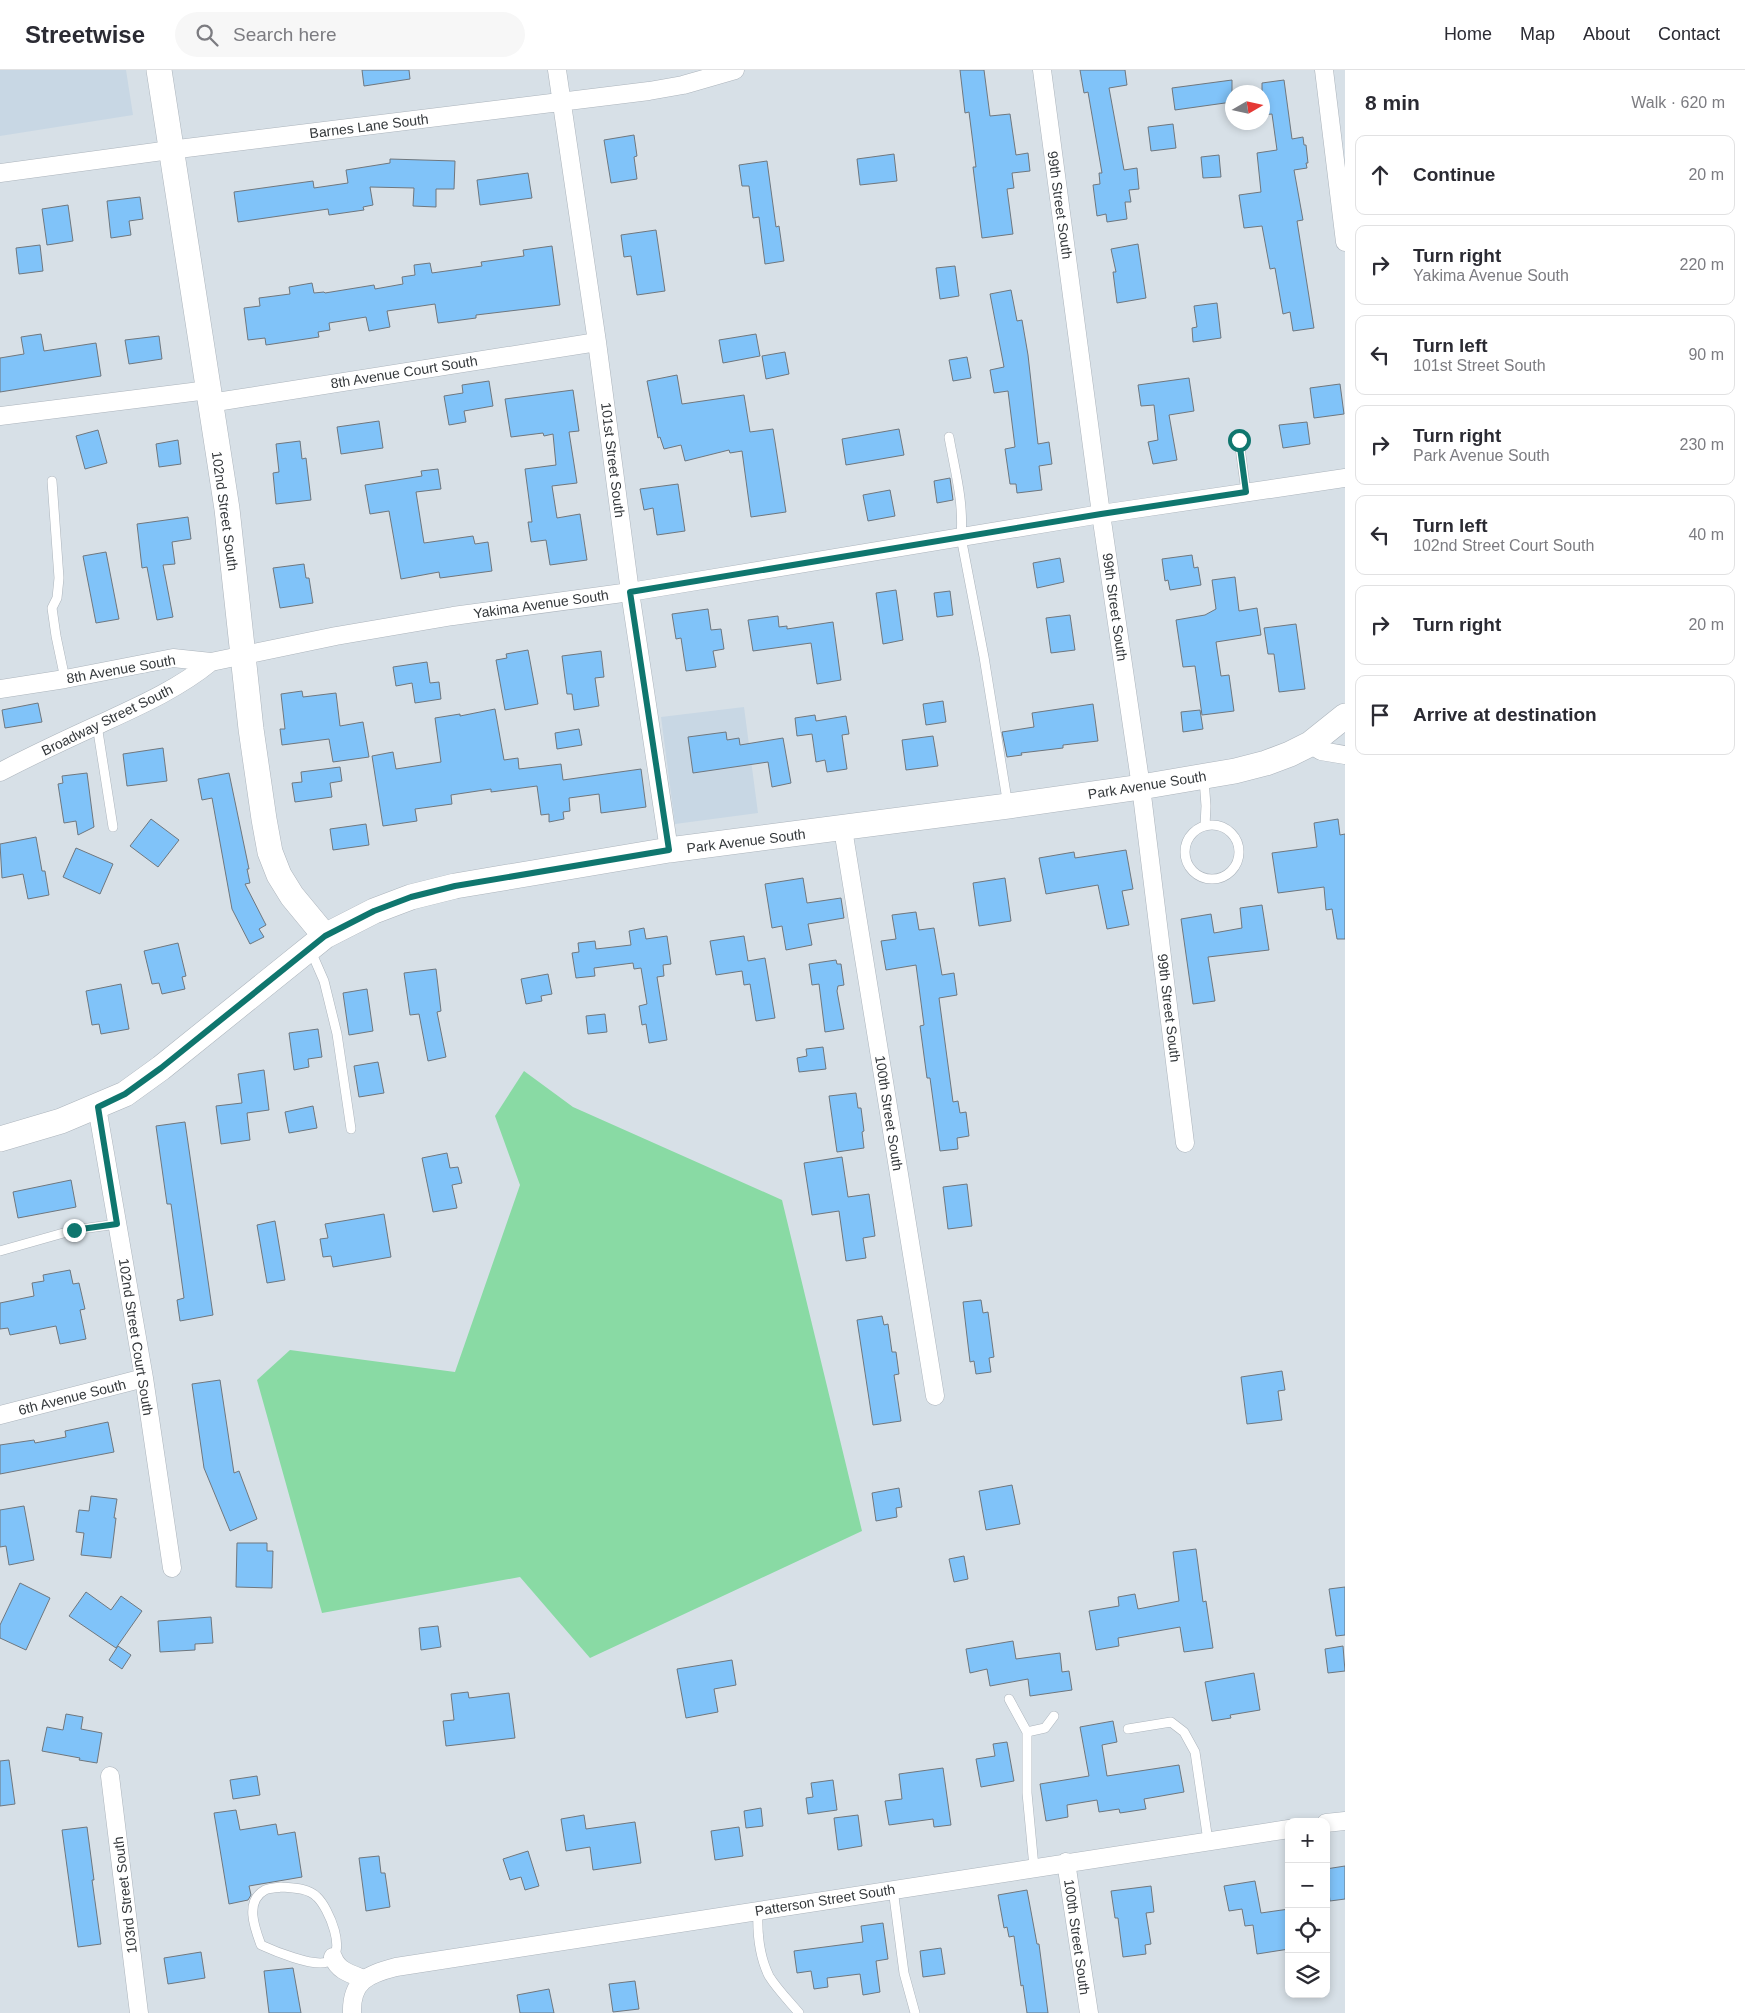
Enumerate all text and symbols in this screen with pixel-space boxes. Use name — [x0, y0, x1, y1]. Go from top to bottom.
search box — [175, 12, 525, 57]
text: Streetwise — [25, 21, 145, 48]
icon: search — [193, 21, 221, 49]
text: Search here — [233, 24, 337, 45]
text: Home — [1444, 24, 1492, 44]
text: Map — [1520, 24, 1555, 44]
text: About — [1583, 24, 1630, 44]
text: Contact — [1658, 24, 1720, 44]
north arrow — [1225, 85, 1270, 130]
text: 8 min — [1365, 91, 1420, 114]
text: Walk · 620 m — [1631, 94, 1725, 111]
street label: Barnes Lane South — [309, 111, 429, 141]
street label: 99th Street South — [1044, 150, 1076, 260]
icon: ahead — [1366, 161, 1394, 189]
text: Continue — [1413, 164, 1495, 185]
text: 20 m — [1688, 166, 1724, 183]
text: Turn right — [1413, 245, 1501, 266]
icon: right — [1366, 251, 1394, 279]
text: 220 m — [1680, 256, 1724, 273]
text: Yakima Avenue South — [1413, 267, 1569, 284]
text: Turn left — [1413, 335, 1488, 356]
icon: left — [1366, 341, 1394, 369]
text: 90 m — [1688, 346, 1724, 363]
street label: 8th Avenue Court South — [329, 352, 479, 392]
text: 101st Street South — [1413, 357, 1546, 374]
street label: 101st Street South — [598, 401, 628, 519]
text: Turn right — [1413, 425, 1501, 446]
route start — [1228, 429, 1251, 452]
icon: right — [1366, 431, 1394, 459]
text: 230 m — [1680, 436, 1724, 453]
text: Park Avenue South — [1413, 447, 1550, 464]
street label: 102nd Street South — [209, 450, 241, 572]
text: Turn left — [1413, 515, 1488, 536]
icon: left — [1366, 521, 1394, 549]
text: 40 m — [1688, 526, 1724, 543]
text: 102nd Street Court South — [1413, 537, 1594, 554]
street label: 99th Street South — [1099, 552, 1131, 662]
street label: Yakima Avenue South — [472, 587, 610, 621]
icon: right — [1366, 611, 1394, 639]
text: Turn right — [1413, 614, 1501, 635]
text: 20 m — [1688, 616, 1724, 633]
street label: 8th Avenue South — [65, 652, 177, 686]
street label: Broadway Street South — [39, 681, 175, 759]
icon: arrive — [1366, 701, 1394, 729]
text: Arrive at destination — [1413, 704, 1597, 725]
street label: Park Avenue South — [1087, 768, 1207, 802]
street label: Park Avenue South — [686, 826, 806, 856]
street label: 99th Street South — [1154, 953, 1184, 1063]
street label: 100th Street South — [872, 1054, 906, 1172]
route end — [63, 1219, 86, 1242]
street label: 102nd Street Court South — [116, 1257, 156, 1417]
street label: 6th Avenue South — [17, 1376, 127, 1418]
map controls — [1285, 1818, 1330, 1998]
button: + — [1285, 1818, 1330, 1863]
street label: 103rd Street South — [110, 1836, 140, 1954]
button: − — [1285, 1863, 1330, 1908]
street label: 100th Street South — [1061, 1878, 1093, 1996]
street label: Patterson Street South — [754, 1881, 896, 1919]
button: locate — [1285, 1908, 1330, 1953]
button: layers — [1285, 1953, 1330, 1998]

